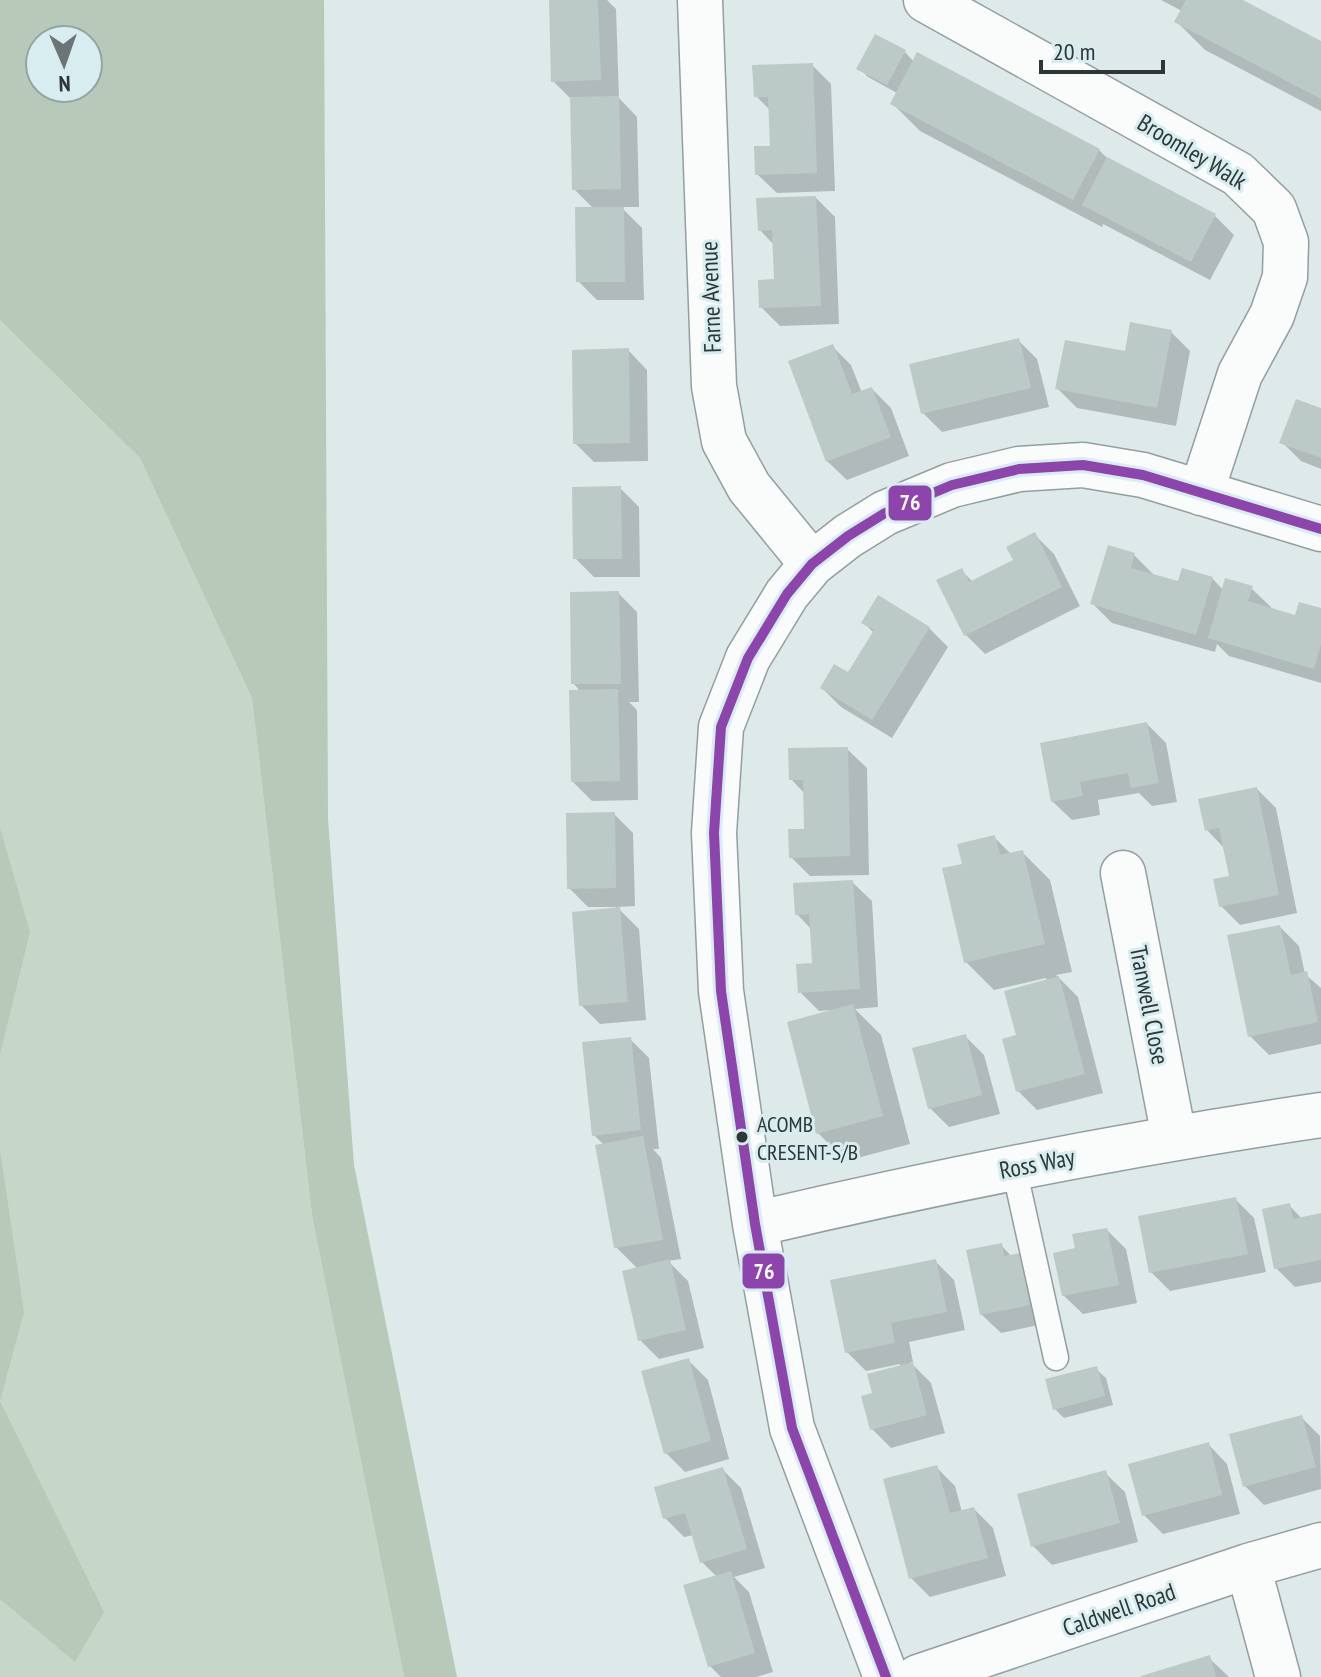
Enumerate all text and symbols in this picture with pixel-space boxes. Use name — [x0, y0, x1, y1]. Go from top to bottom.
north arrow — [24, 24, 104, 104]
scale bar — [1041, 24, 1163, 74]
text: 20 m — [1053, 36, 1095, 67]
text: N — [58, 70, 71, 98]
street label: Broomley Walk — [1132, 107, 1253, 197]
street label: Farne Avenue — [693, 241, 728, 353]
line badge: 76 — [887, 484, 933, 522]
text: 76 — [899, 488, 921, 516]
street label: Tranwell Close — [1123, 943, 1176, 1067]
place label: ACOMB CRESENT-S/B — [757, 1110, 858, 1166]
marker: ACOMB CRESENT-S/B — [734, 1129, 750, 1145]
street label: Ross Way — [997, 1141, 1077, 1186]
line badge: 76 — [741, 1252, 786, 1290]
text: 76 — [753, 1257, 775, 1285]
street label: Caldwell Road — [1058, 1576, 1179, 1643]

